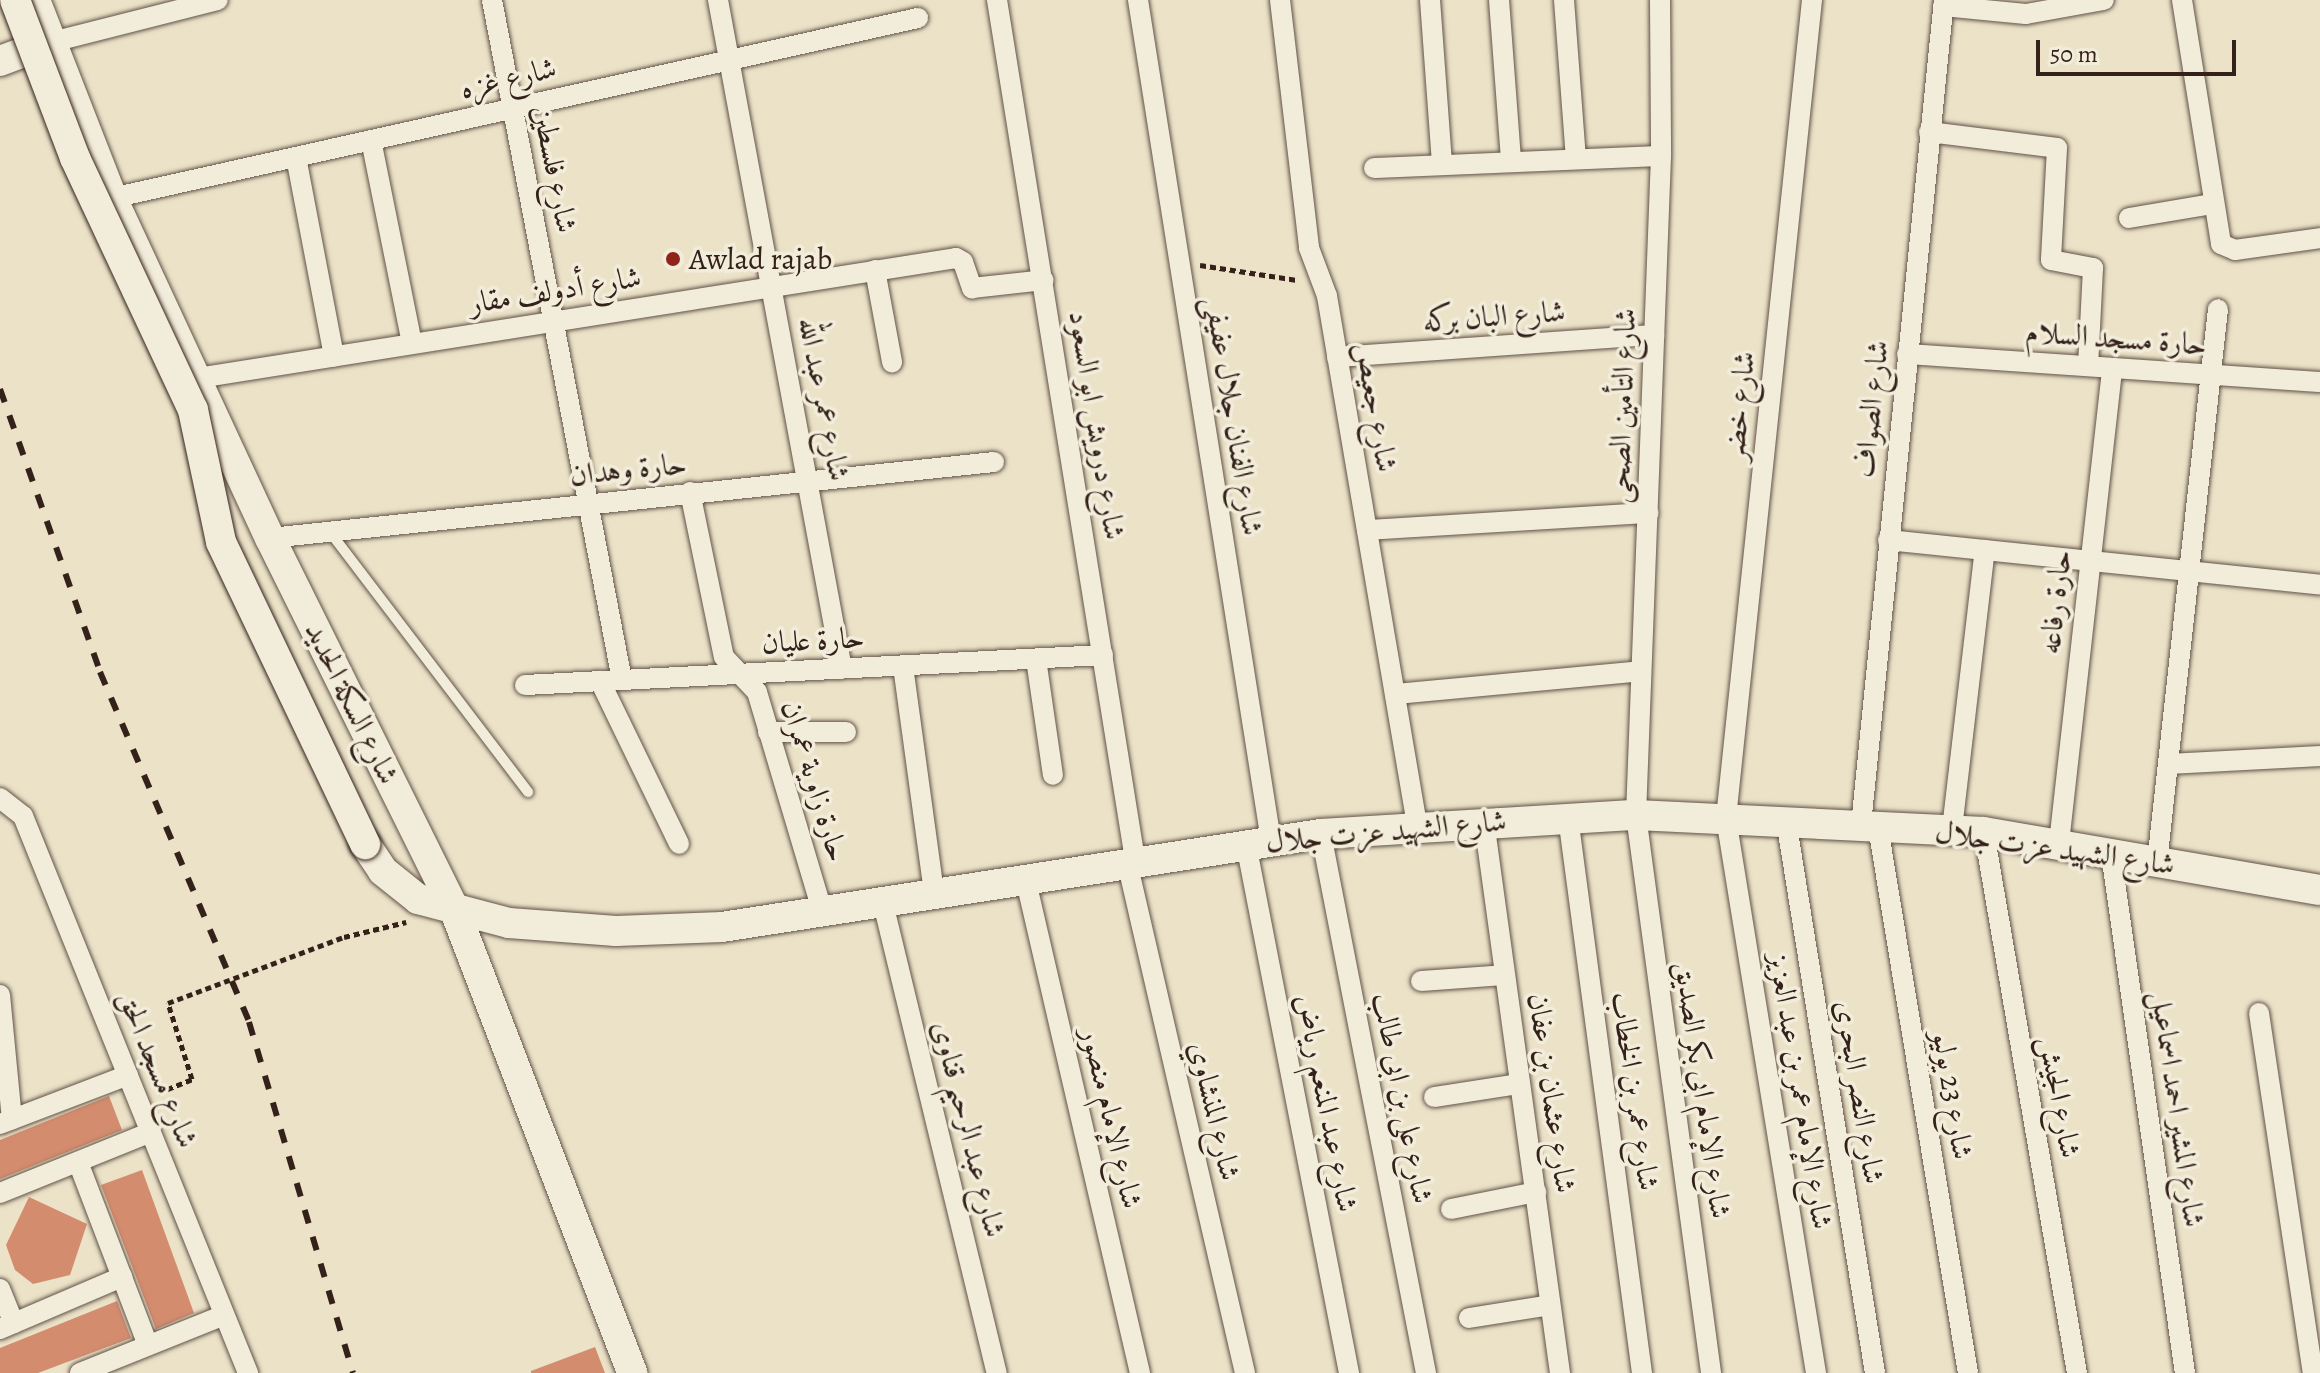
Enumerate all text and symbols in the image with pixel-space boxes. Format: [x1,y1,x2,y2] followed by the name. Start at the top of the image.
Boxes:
[2040,24,2240,74] scale bar
[2050,38,2098,70] text: 50 m
[456,49,560,107] street label: شارع غزه
[525,102,585,236] street label: شارع فلسطين
[689,241,832,277] place label: Awlad rajab
[664,250,682,268] marker: Awlad rajab
[466,259,644,321] street label: شارع أدولف مقار
[1422,293,1566,339] street label: شارع البان بركه
[1197,294,1271,538] street label: شارع الفنان جلال عفيفى
[1061,308,1133,542] street label: شارع درويش ابو السعود
[1601,308,1643,504] street label: شارع التأمين الصحى
[791,314,857,484] street label: شارع عمر عبد الله
[2024,314,2208,362] street label: حارة مسجد السلام
[1347,339,1405,475] street label: شارع جعيص
[1846,339,1896,479] street label: شارع الصواف
[1715,350,1763,462] street label: شارع خضر
[568,445,688,493] street label: حارة وهدان
[2032,548,2078,656] street label: حارة رفاعه
[297,616,407,790] street label: شارع السكة الحديد
[761,619,865,661] street label: حارة عليان
[773,696,857,866] street label: حارة زاوية عمران
[1264,803,1508,859] street label: شارع الشهيد عزت جلال
[1933,813,2177,883] street label: شارع الشهيد عزت جلال
[1761,950,1841,1232] street label: شارع الإمام عمر بن عبد العزيز
[1667,959,1739,1221] street label: شارع الإمام ابى بكر الصديق
[110,985,206,1153] street label: شارع مسجد الحق
[2144,988,2212,1230] street label: شارع المشير احمد اسماعيل
[1603,989,1667,1193] street label: شارع عمر بن الخطاب
[1365,990,1441,1206] street label: شارع على بن ابى طالب
[1288,991,1366,1215] street label: شارع عبد المنعم رياض
[1520,991,1584,1195] street label: شارع عثمان بن عفان
[1828,998,1892,1186] street label: شارع النصر البحرى
[925,1017,1013,1241] street label: شارع عبد الرحيم قناوى
[1074,1024,1150,1212] street label: شارع الإمام منصور
[1925,1028,1981,1162] street label: شارع 23 يوليو
[2032,1033,2088,1161] street label: شارع الجيش
[1182,1038,1248,1184] street label: شارع المنشاوي

